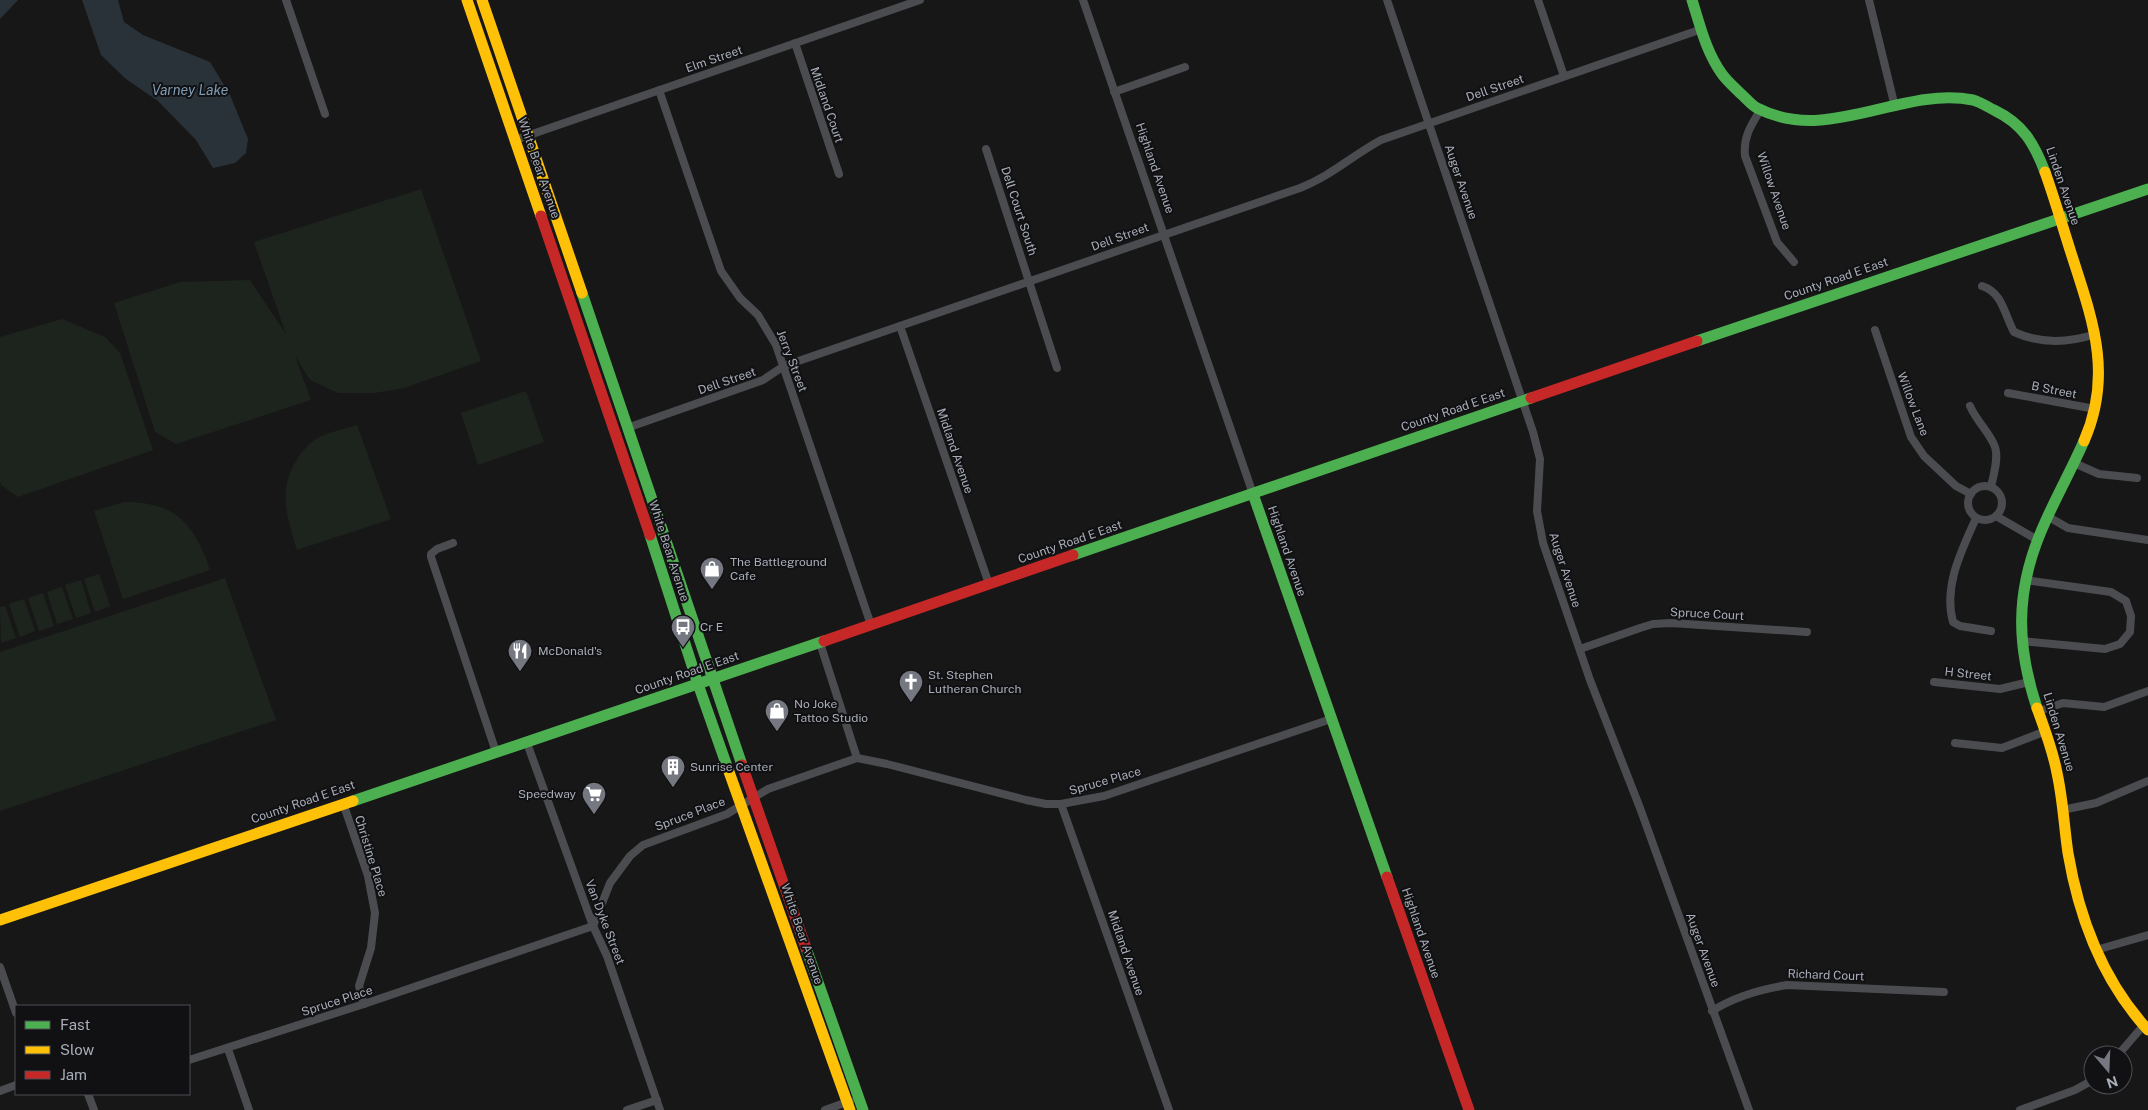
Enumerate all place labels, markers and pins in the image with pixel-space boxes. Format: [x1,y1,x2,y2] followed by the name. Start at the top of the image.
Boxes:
[730,555,827,583] place label: The Battleground Cafe
[699,556,725,590] shop icon: The Battleground Cafe
[670,614,696,648] bus stop icon: Cr E
[700,620,723,634] place label: Cr E
[507,638,533,672] restaurant icon: McDonald's
[538,644,602,658] place label: McDonald's
[928,668,1022,696] place label: St. Stephen Lutheran Church
[898,669,924,703] church icon: St. Stephen Lutheran Church
[794,697,868,725] place label: No Joke Tattoo Studio
[764,698,790,732] shop icon: No Joke Tattoo Studio
[660,754,686,788] building icon: Sunrise Center
[690,760,773,774] place label: Sunrise Center
[581,781,607,815] supermarket icon: Speedway
[518,787,577,801] place label: Speedway

